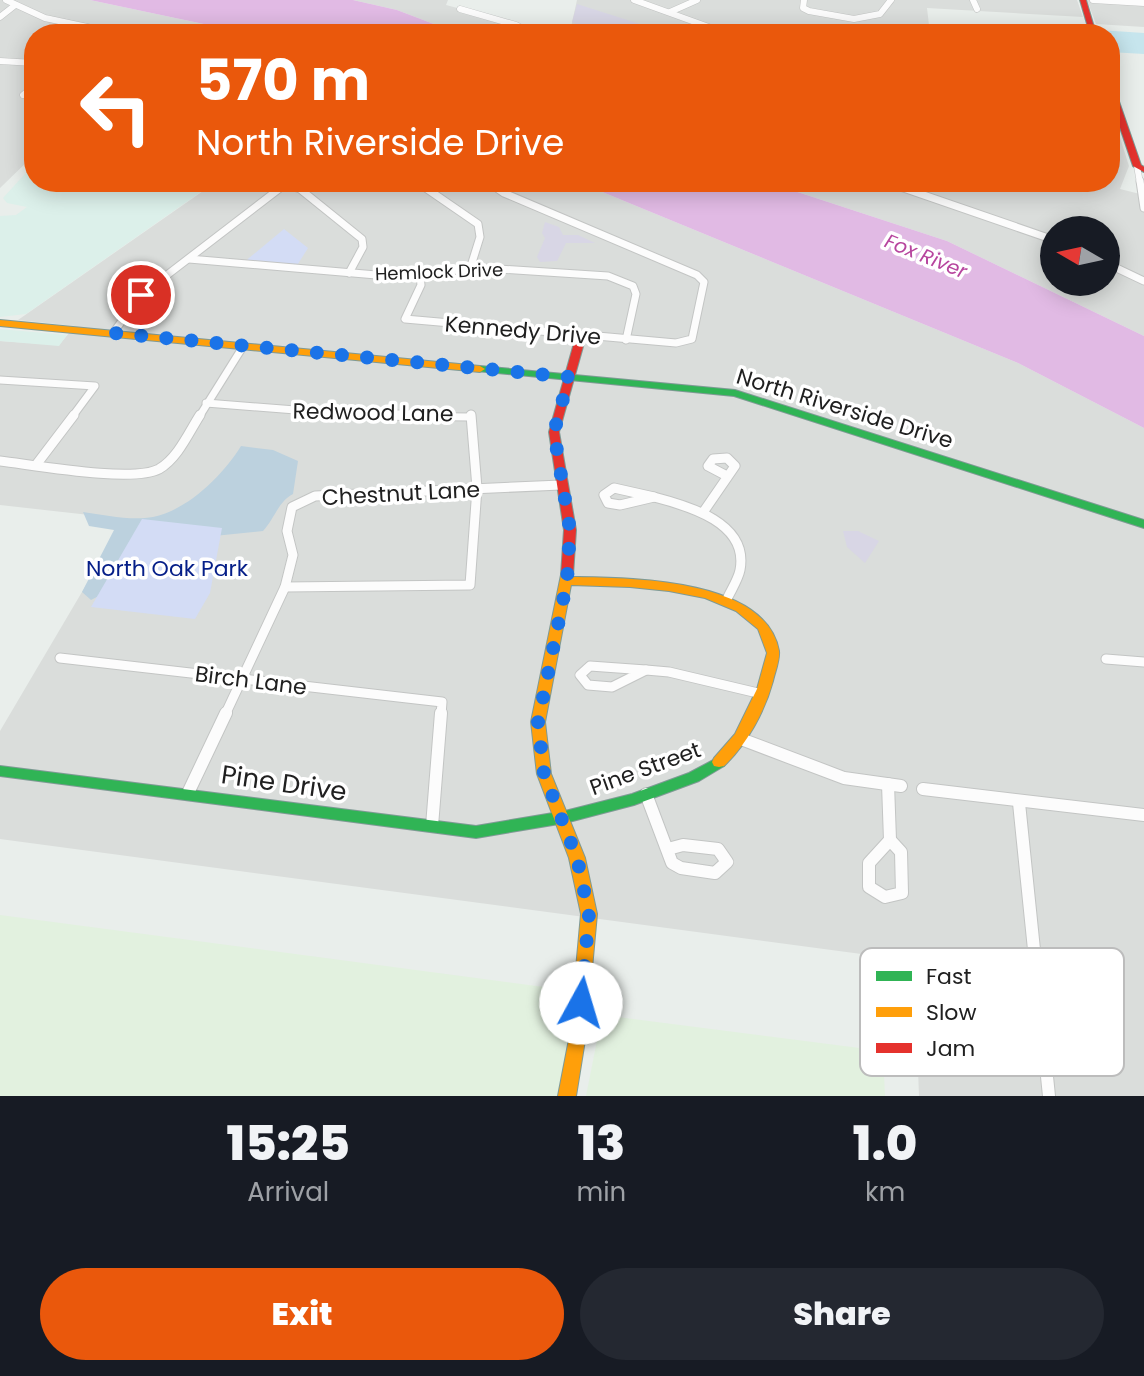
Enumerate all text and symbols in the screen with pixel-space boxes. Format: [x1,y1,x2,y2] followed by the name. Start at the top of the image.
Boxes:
[196,41,370,120] text: 570 m
[64,56,168,160] icon: left
[196,117,564,168] text: North Riverside Drive
[1040,216,1120,296] north arrow
[1040,216,1120,296] map controls
[881,227,972,285] water label: Fox River
[374,257,503,286] street label: Hemlock Drive
[107,261,175,329] pin
[119,273,163,317] icon: arrive
[443,308,602,353] street label: Kennedy Drive
[733,361,957,456] street label: North Riverside Drive
[292,396,454,429] street label: Redwood Lane
[321,474,481,513] street label: Chestnut Lane
[86,553,249,584] park label: North Oak Park
[193,658,309,703] street label: Birch Lane
[585,734,705,803] street label: Pine Street
[219,756,349,810] street label: Pine Drive
[860,948,1124,1076] legend
[539,961,623,1045] position arrow
[926,961,971,992] text: Fast
[926,997,976,1028] text: Slow
[926,1033,975,1064] text: Jam
[227,1110,350,1177] text: 15:25
[577,1110,625,1177] text: 13
[853,1110,917,1177] text: 1.0
[247,1174,329,1210] text: Arrival
[576,1174,626,1210] text: min
[865,1174,905,1210] text: km
[40,1268,564,1360] button: Exit
[580,1268,1104,1360] button: Share

